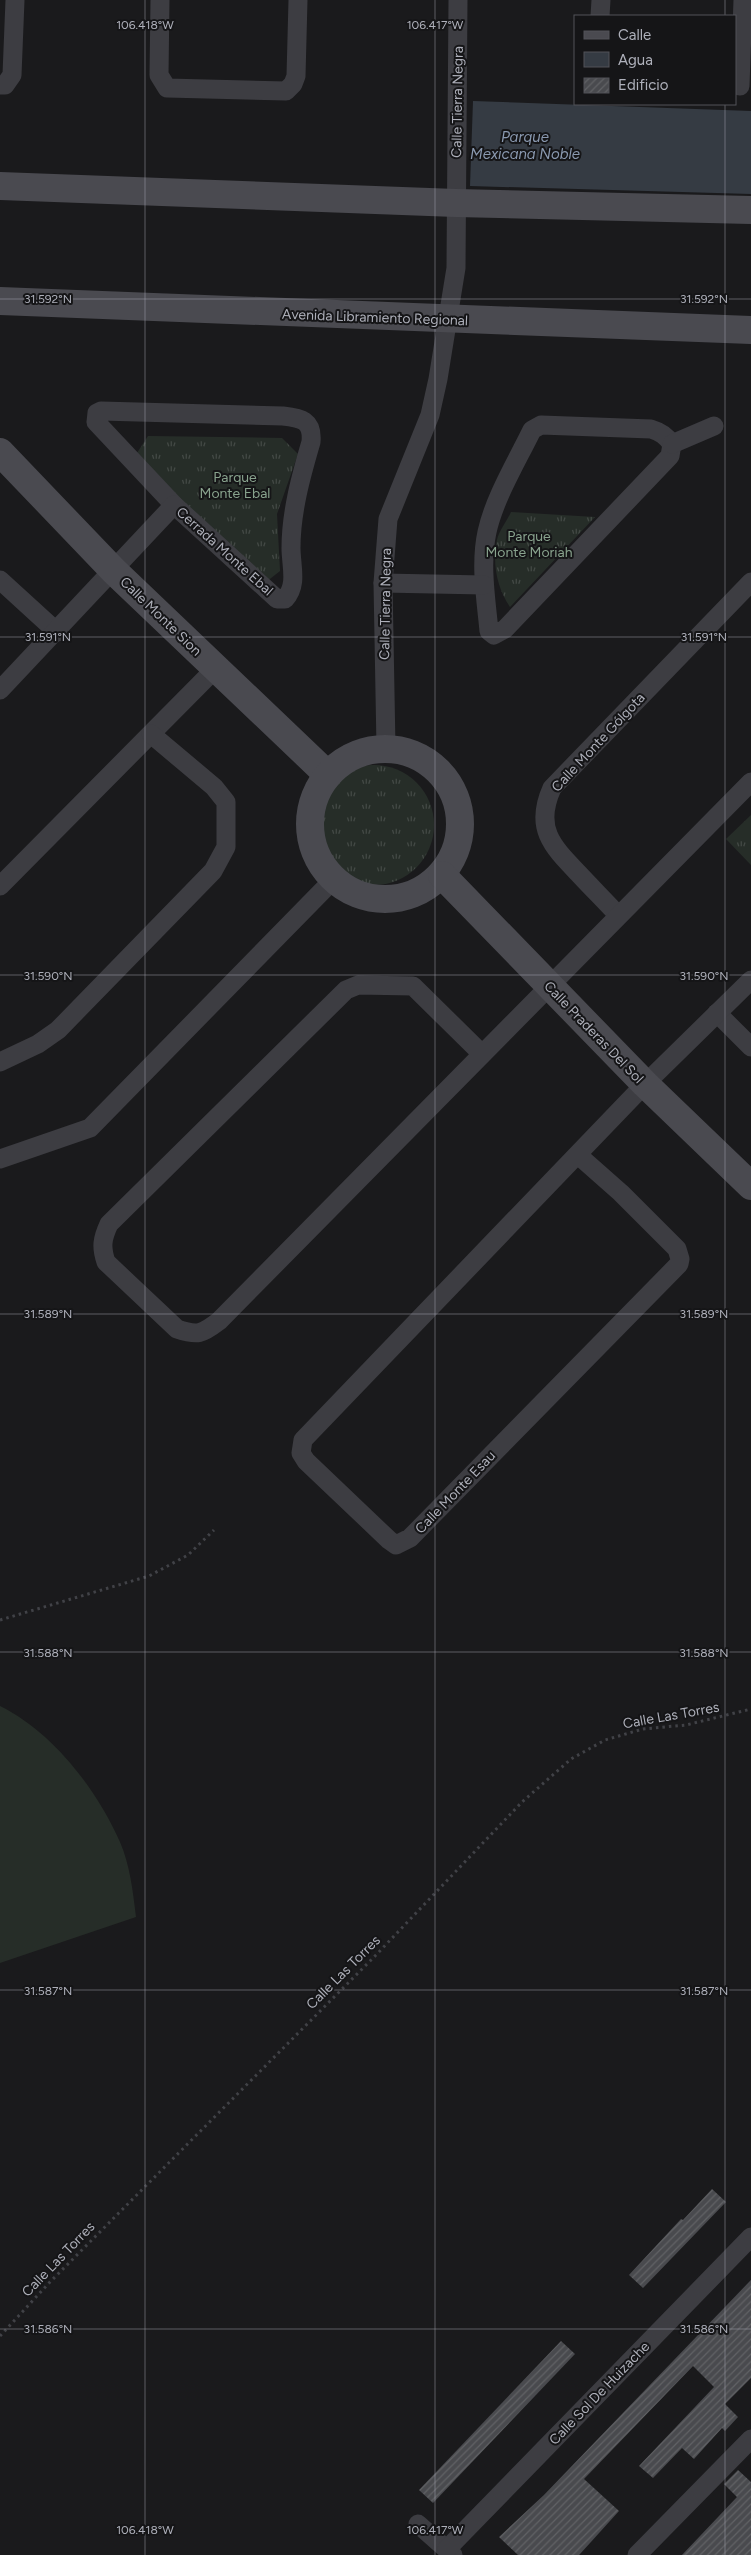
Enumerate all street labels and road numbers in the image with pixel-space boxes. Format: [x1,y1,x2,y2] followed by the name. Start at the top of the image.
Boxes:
[448,46,467,158] street label: Calle Tierra Negra
[282,306,468,329] street label: Avenida Libramiento Regional
[173,504,276,599] street label: Cerrada Monte Ebal
[376,548,395,660] street label: Calle Tierra Negra
[116,573,205,660] street label: Calle Monte Sion
[548,689,649,795] street label: Calle Monte Gólgota
[540,978,647,1087] street label: Calle Praderas Del Sol
[412,1447,499,1537] street label: Calle Monte Esau
[622,1699,721,1732] street label: Calle Las Torres
[303,1932,384,2013] street label: Calle Las Torres
[18,2218,98,2300] street label: Calle Las Torres
[546,2338,653,2449] street label: Calle Sol De Huizache

